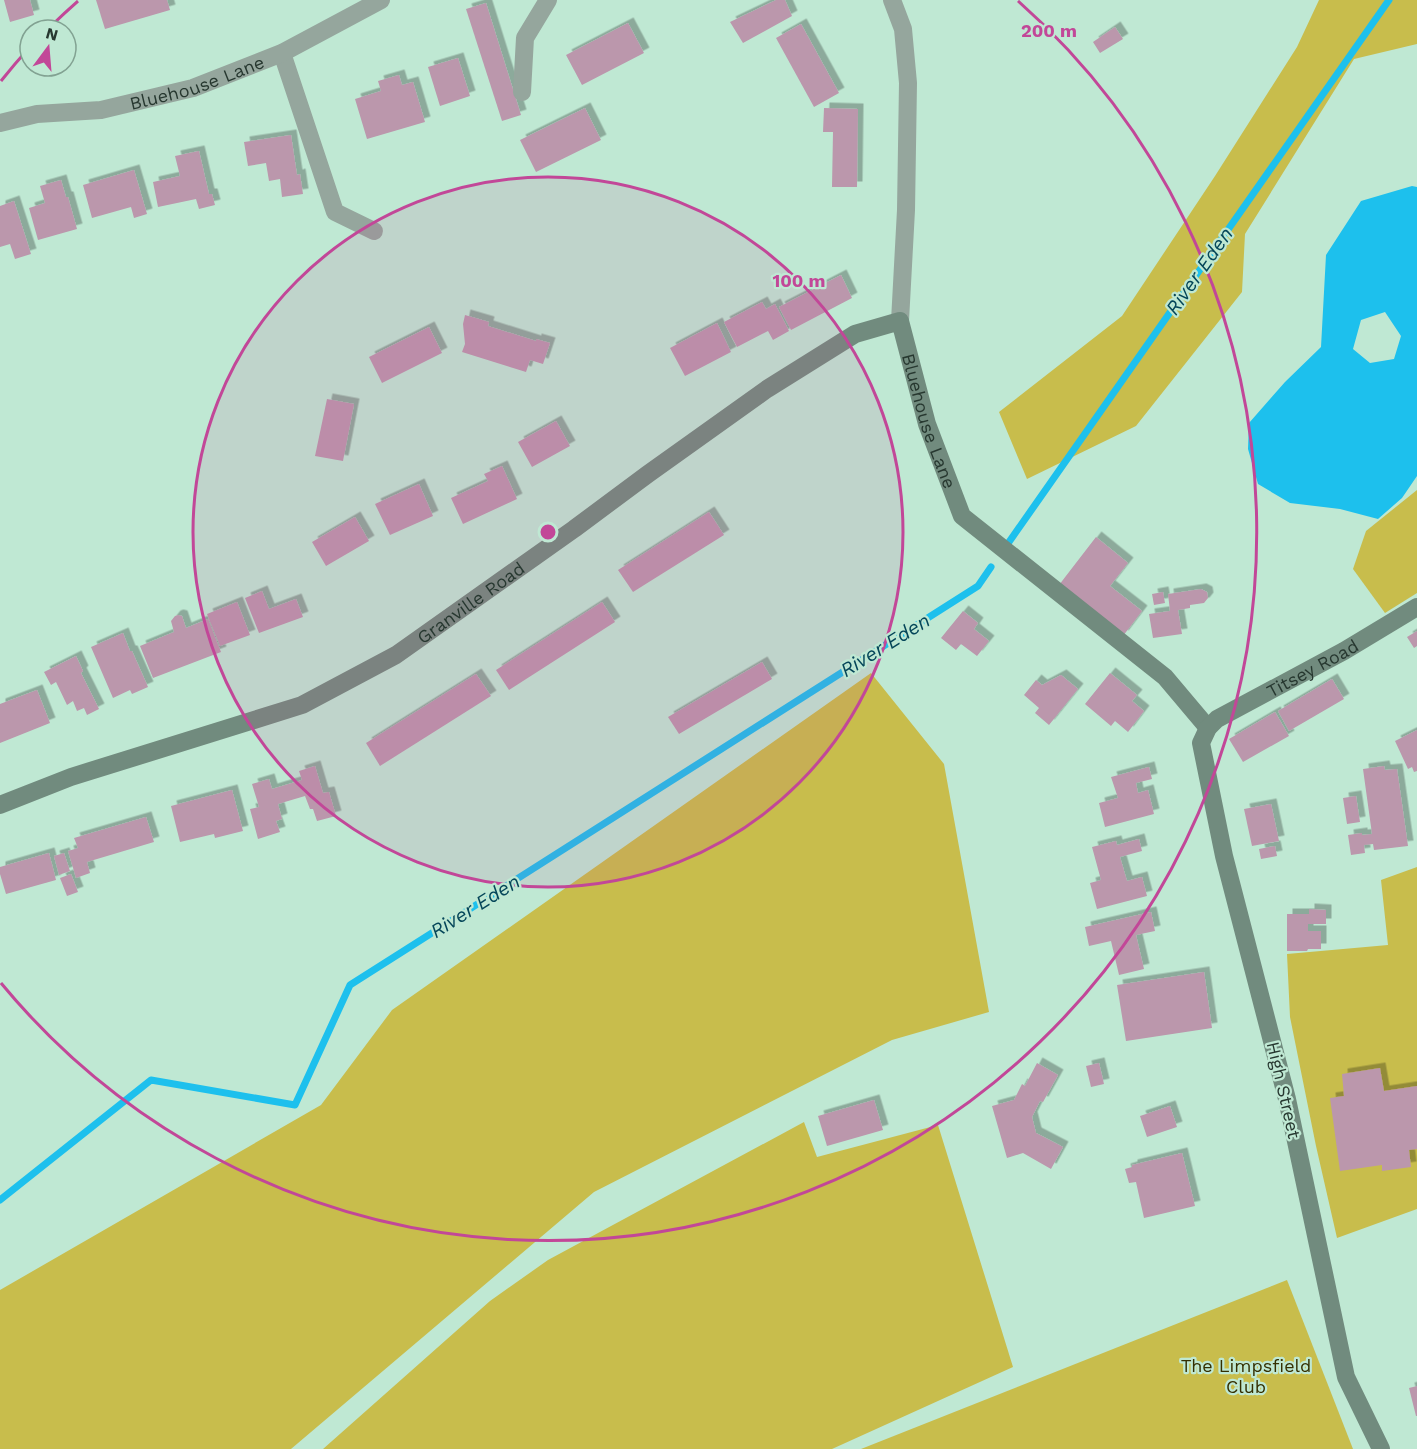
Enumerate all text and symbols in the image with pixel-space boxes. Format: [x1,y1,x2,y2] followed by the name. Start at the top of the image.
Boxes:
[18,18,78,78] north arrow
[1021,20,1077,41] text: 200 m
[44,23,60,45] text: N
[127,51,267,113] street label: Bluehouse Lane
[1160,223,1238,319] water label: River Eden
[772,270,826,291] text: 100 m
[898,351,961,491] street label: Bluehouse Lane
[538,522,558,542] centre of rings
[413,557,528,648] street label: Granville Road
[836,608,934,682] water label: River Eden
[1263,634,1362,701] street label: Titsey Road
[426,869,524,943] water label: River Eden
[1263,1039,1305,1141] street label: High Street
[1181,1355,1311,1397] park label: The Limpsfield Club

